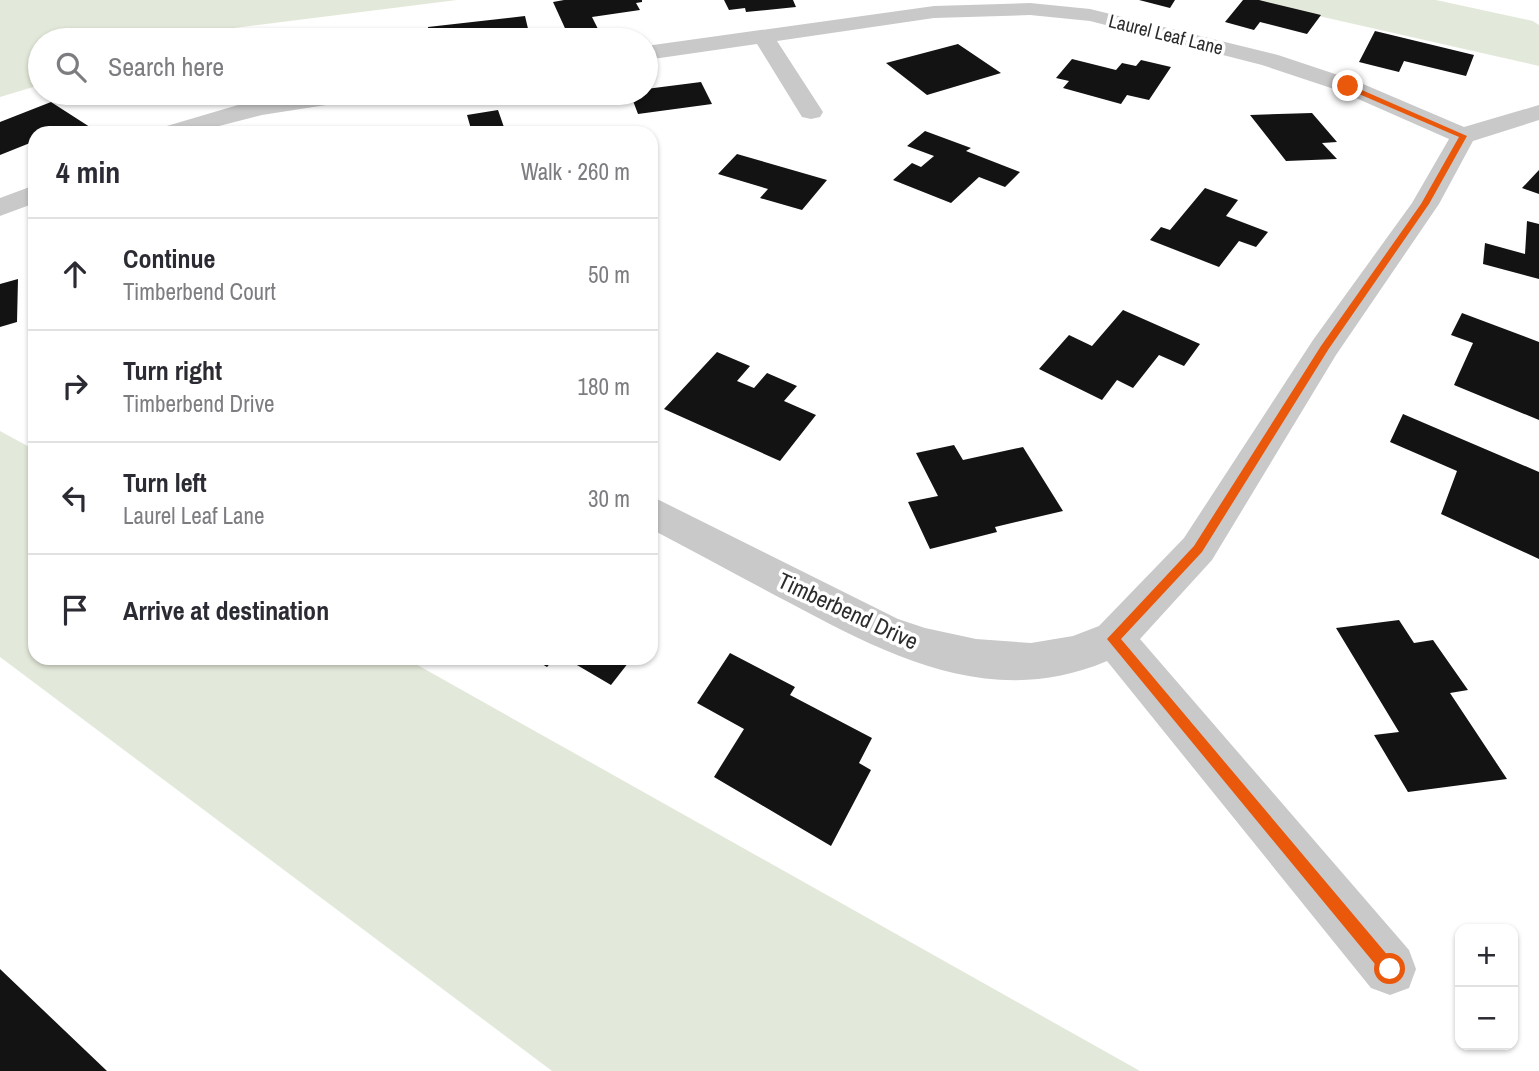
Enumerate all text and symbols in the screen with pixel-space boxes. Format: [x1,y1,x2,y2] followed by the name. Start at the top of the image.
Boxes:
[1106,7,1226,61] street label: Laurel Leaf Lane
[28,28,658,105] search box
[52,48,90,86] icon: search
[108,49,224,84] text: Search here
[1332,70,1363,101] route end
[56,152,120,192] text: 4 min
[521,156,630,187] text: Walk · 260 m
[123,241,215,276] text: Continue
[56,255,94,293] icon: ahead
[588,259,630,290] text: 50 m
[123,276,276,307] text: Timberbend Court
[123,353,222,388] text: Turn right
[56,367,94,405] icon: right
[578,371,630,402] text: 180 m
[123,388,275,419] text: Timberbend Drive
[123,465,207,500] text: Turn left
[56,479,94,517] icon: left
[588,483,630,514] text: 30 m
[123,500,265,531] text: Laurel Leaf Lane
[773,564,923,657] street label: Timberbend Drive
[56,591,94,629] icon: arrive
[123,593,329,628] text: Arrive at destination
[1455,924,1518,1050] map controls
[1455,924,1518,987] button: +
[1374,953,1405,984] route start
[1455,987,1518,1050] button: −

